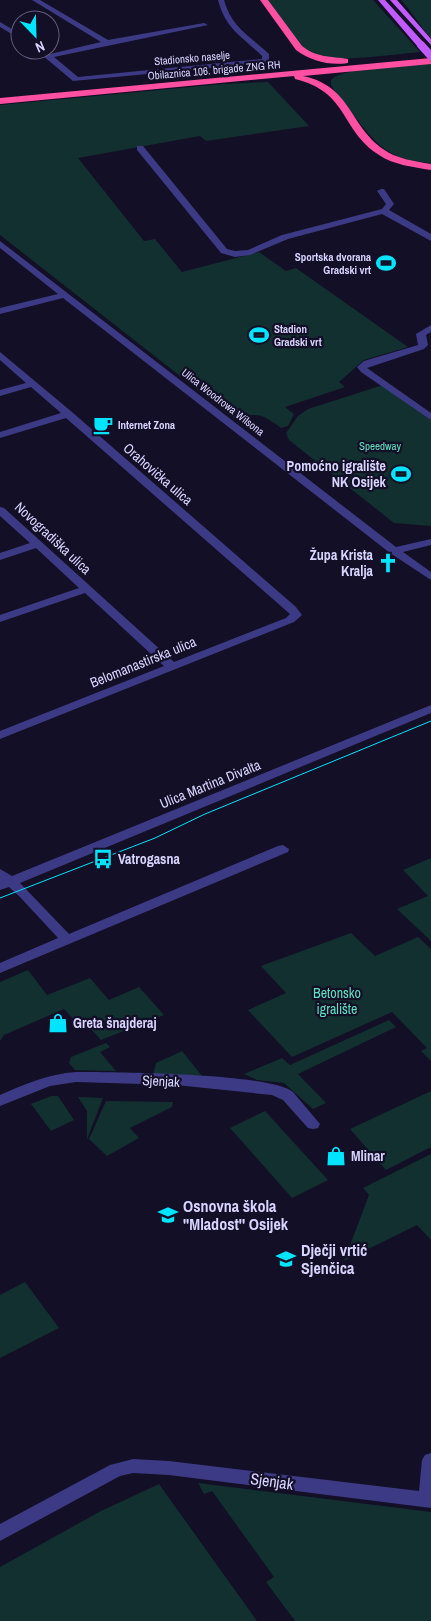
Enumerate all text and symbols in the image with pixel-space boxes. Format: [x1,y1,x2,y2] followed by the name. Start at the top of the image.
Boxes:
[10,10,60,60] north arrow
[33,37,47,57] text: N
[153,48,231,68] street label: Stadionsko naselje
[147,57,281,83] street label: Obilaznica 106. brigade ZNG RH
[295,250,371,277] place label: Sportska dvorana Gradski vrt
[375,252,397,274] sports icon: Sportska dvorana Gradski vrt
[274,322,322,349] place label: Stadion Gradski vrt
[248,324,270,346] sports icon: Stadion Gradski vrt
[179,365,267,439] street label: Ulica Woodrowa Wilsona
[92,414,114,436] cafe icon: Internet Zona
[118,418,175,432] place label: Internet Zona
[120,439,197,509] street label: Orahovička ulica
[359,439,402,453] park label: Speedway
[286,457,387,491] place label: Pomoćno igralište NK Osijek
[390,463,412,485] sports icon: Pomoćno igralište NK Osijek
[11,498,96,579] street label: Novogradiška ulica
[310,546,374,580] place label: Župa Krista Kralja
[377,552,399,574] church icon: Župa Krista Kralja
[87,632,199,692] street label: Belomanastirska ulica
[157,755,264,812] street label: Ulica Martina Divalta
[92,848,114,870] bus stop icon: Vatrogasna
[118,850,181,868] place label: Vatrogasna
[313,984,361,1018] park label: Betonsko igralište
[47,1012,69,1034] shop icon: Greta šnajderaj
[73,1014,157,1032] place label: Greta šnajderaj
[142,1071,181,1091] street label: Sjenjak
[325,1145,347,1167] shop icon: Mlinar
[351,1147,385,1165] place label: Mlinar
[183,1195,289,1235] place label: Osnovna škola ''Mladost'' Osijek
[157,1204,179,1226] school or university icon: Osnovna škola ''Mladost'' Osijek
[301,1239,367,1279] place label: Dječji vrtić Sjenčica
[275,1248,297,1270] school or university icon: Dječji vrtić Sjenčica
[249,1467,295,1495] street label: Sjenjak

